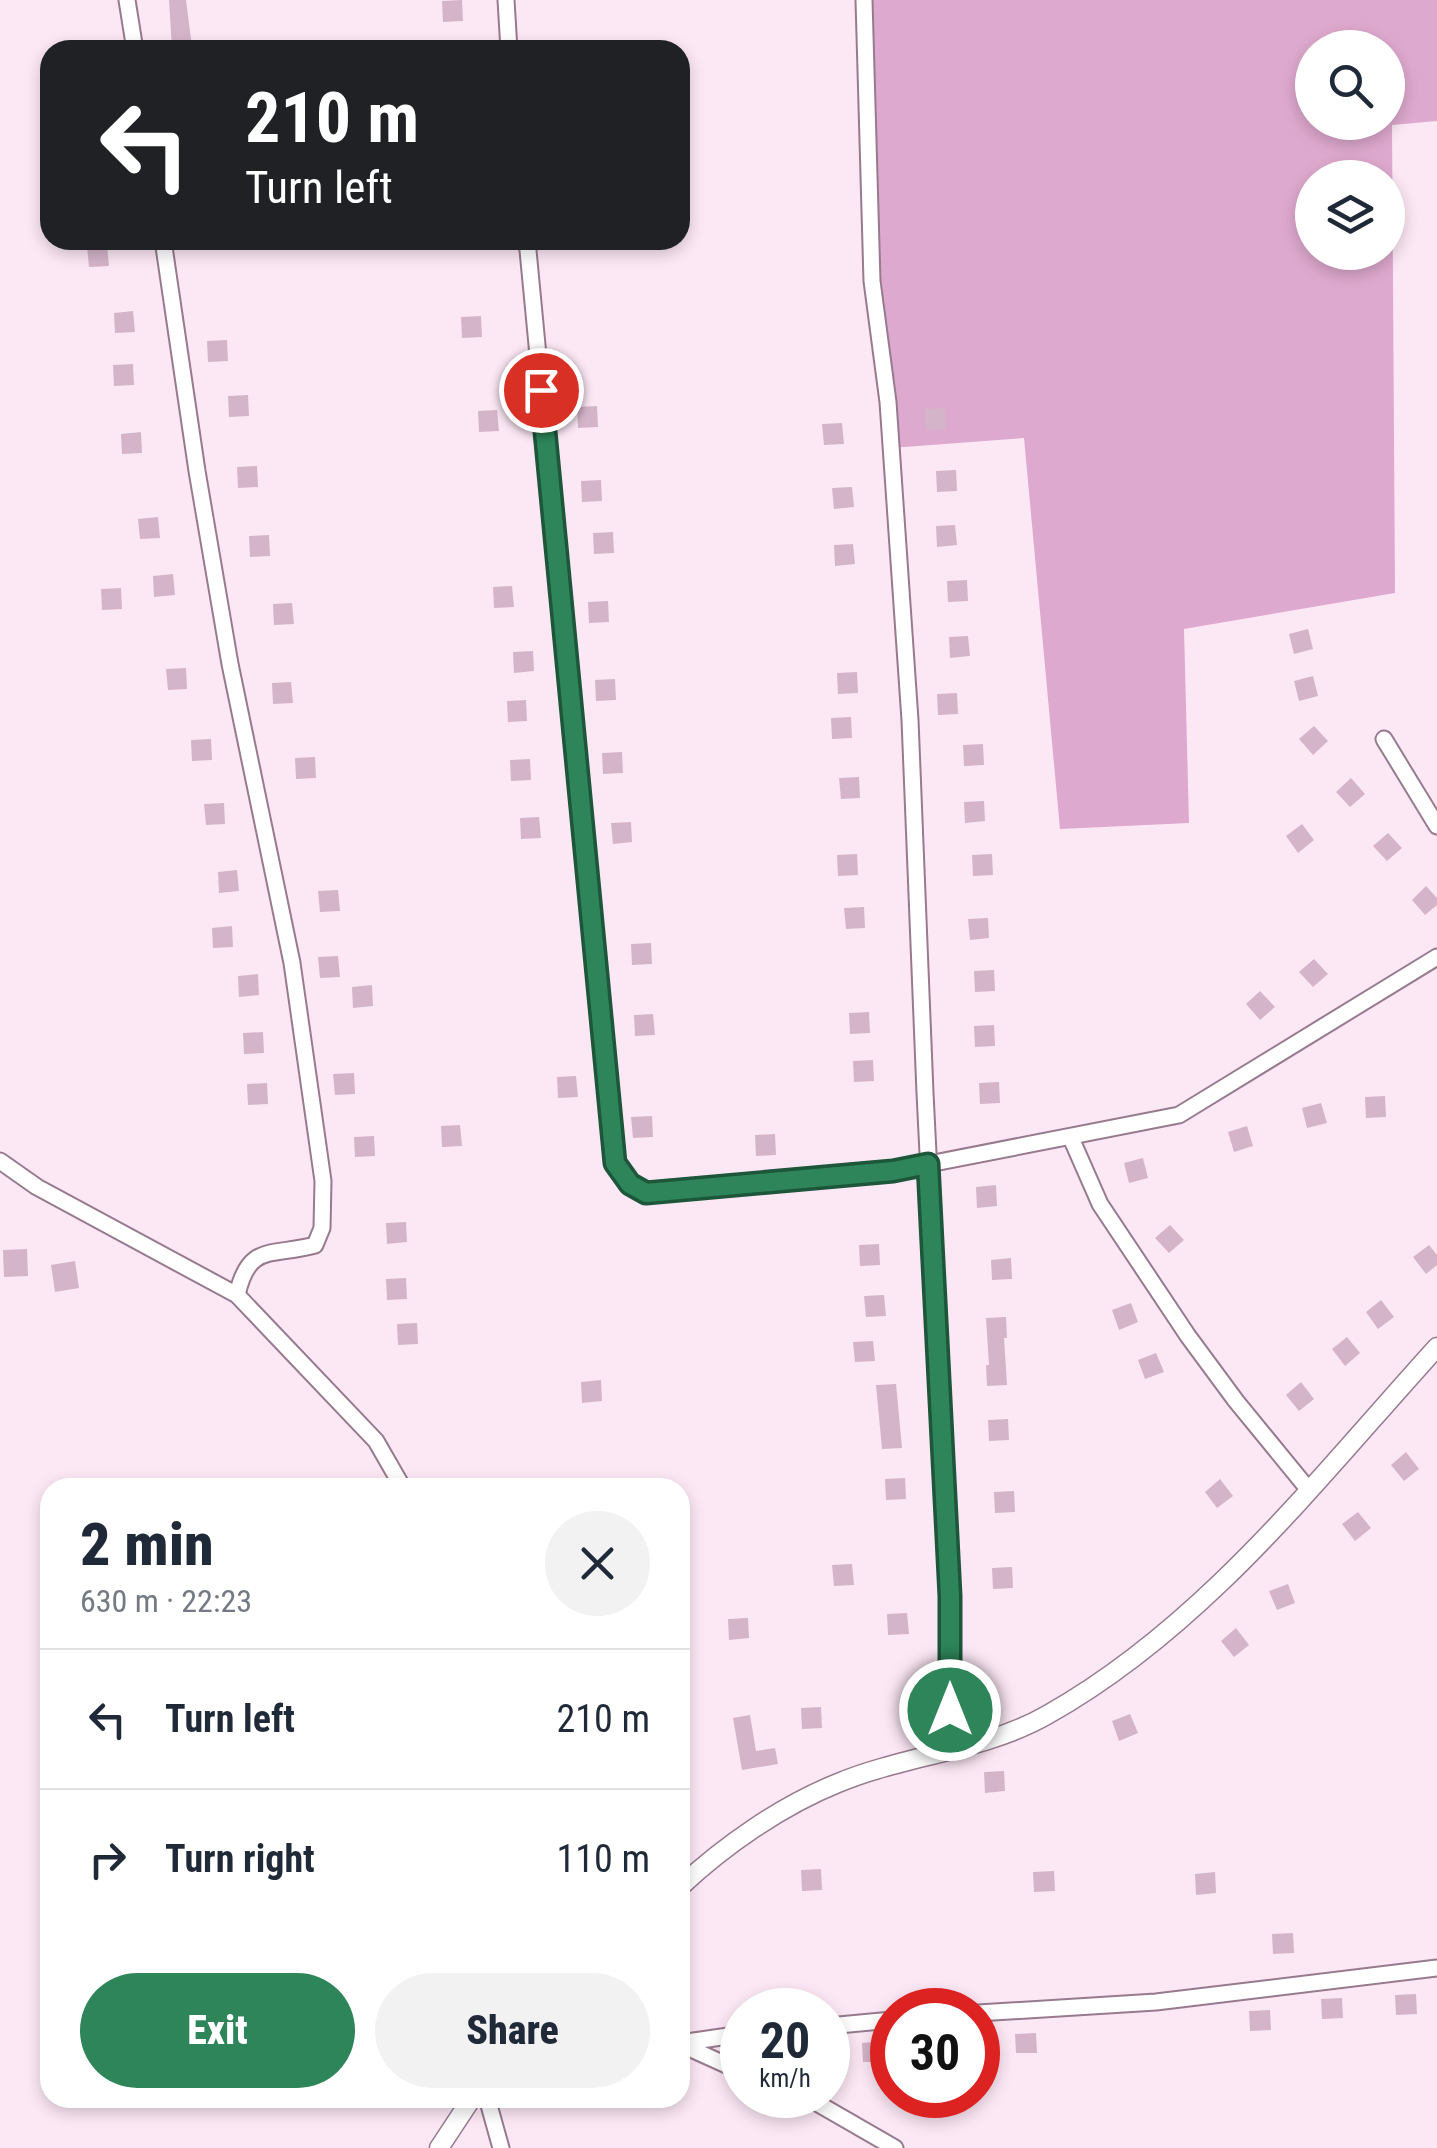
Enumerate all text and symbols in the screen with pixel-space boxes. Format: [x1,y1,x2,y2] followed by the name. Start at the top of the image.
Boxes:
[1295,30,1405,270] map controls
[1295,30,1405,140] button: search
[245,77,419,159] text: 210 m
[80,80,210,210] icon: left
[1295,160,1405,270] button: layers
[245,161,393,214] text: Turn left
[499,348,584,433] pin
[514,363,569,418] icon: arrive
[80,1509,214,1580] text: 2 min
[545,1511,650,1616] button: close
[80,1582,252,1620] text: 630 m · 22:23
[898,1658,1002,1762] position arrow
[80,1692,135,1747] icon: left
[165,1697,295,1741] text: Turn left
[556,1697,650,1741] text: 210 m
[80,1832,135,1887] icon: right
[165,1837,315,1881] text: Turn right
[556,1837,650,1881] text: 110 m
[80,1973,355,2088] button: Exit
[375,1973,650,2088] button: Share
[870,1988,1000,2118] speed limit sign: 30
[760,2012,810,2070] text: 20
[759,2064,811,2093] text: km/h

